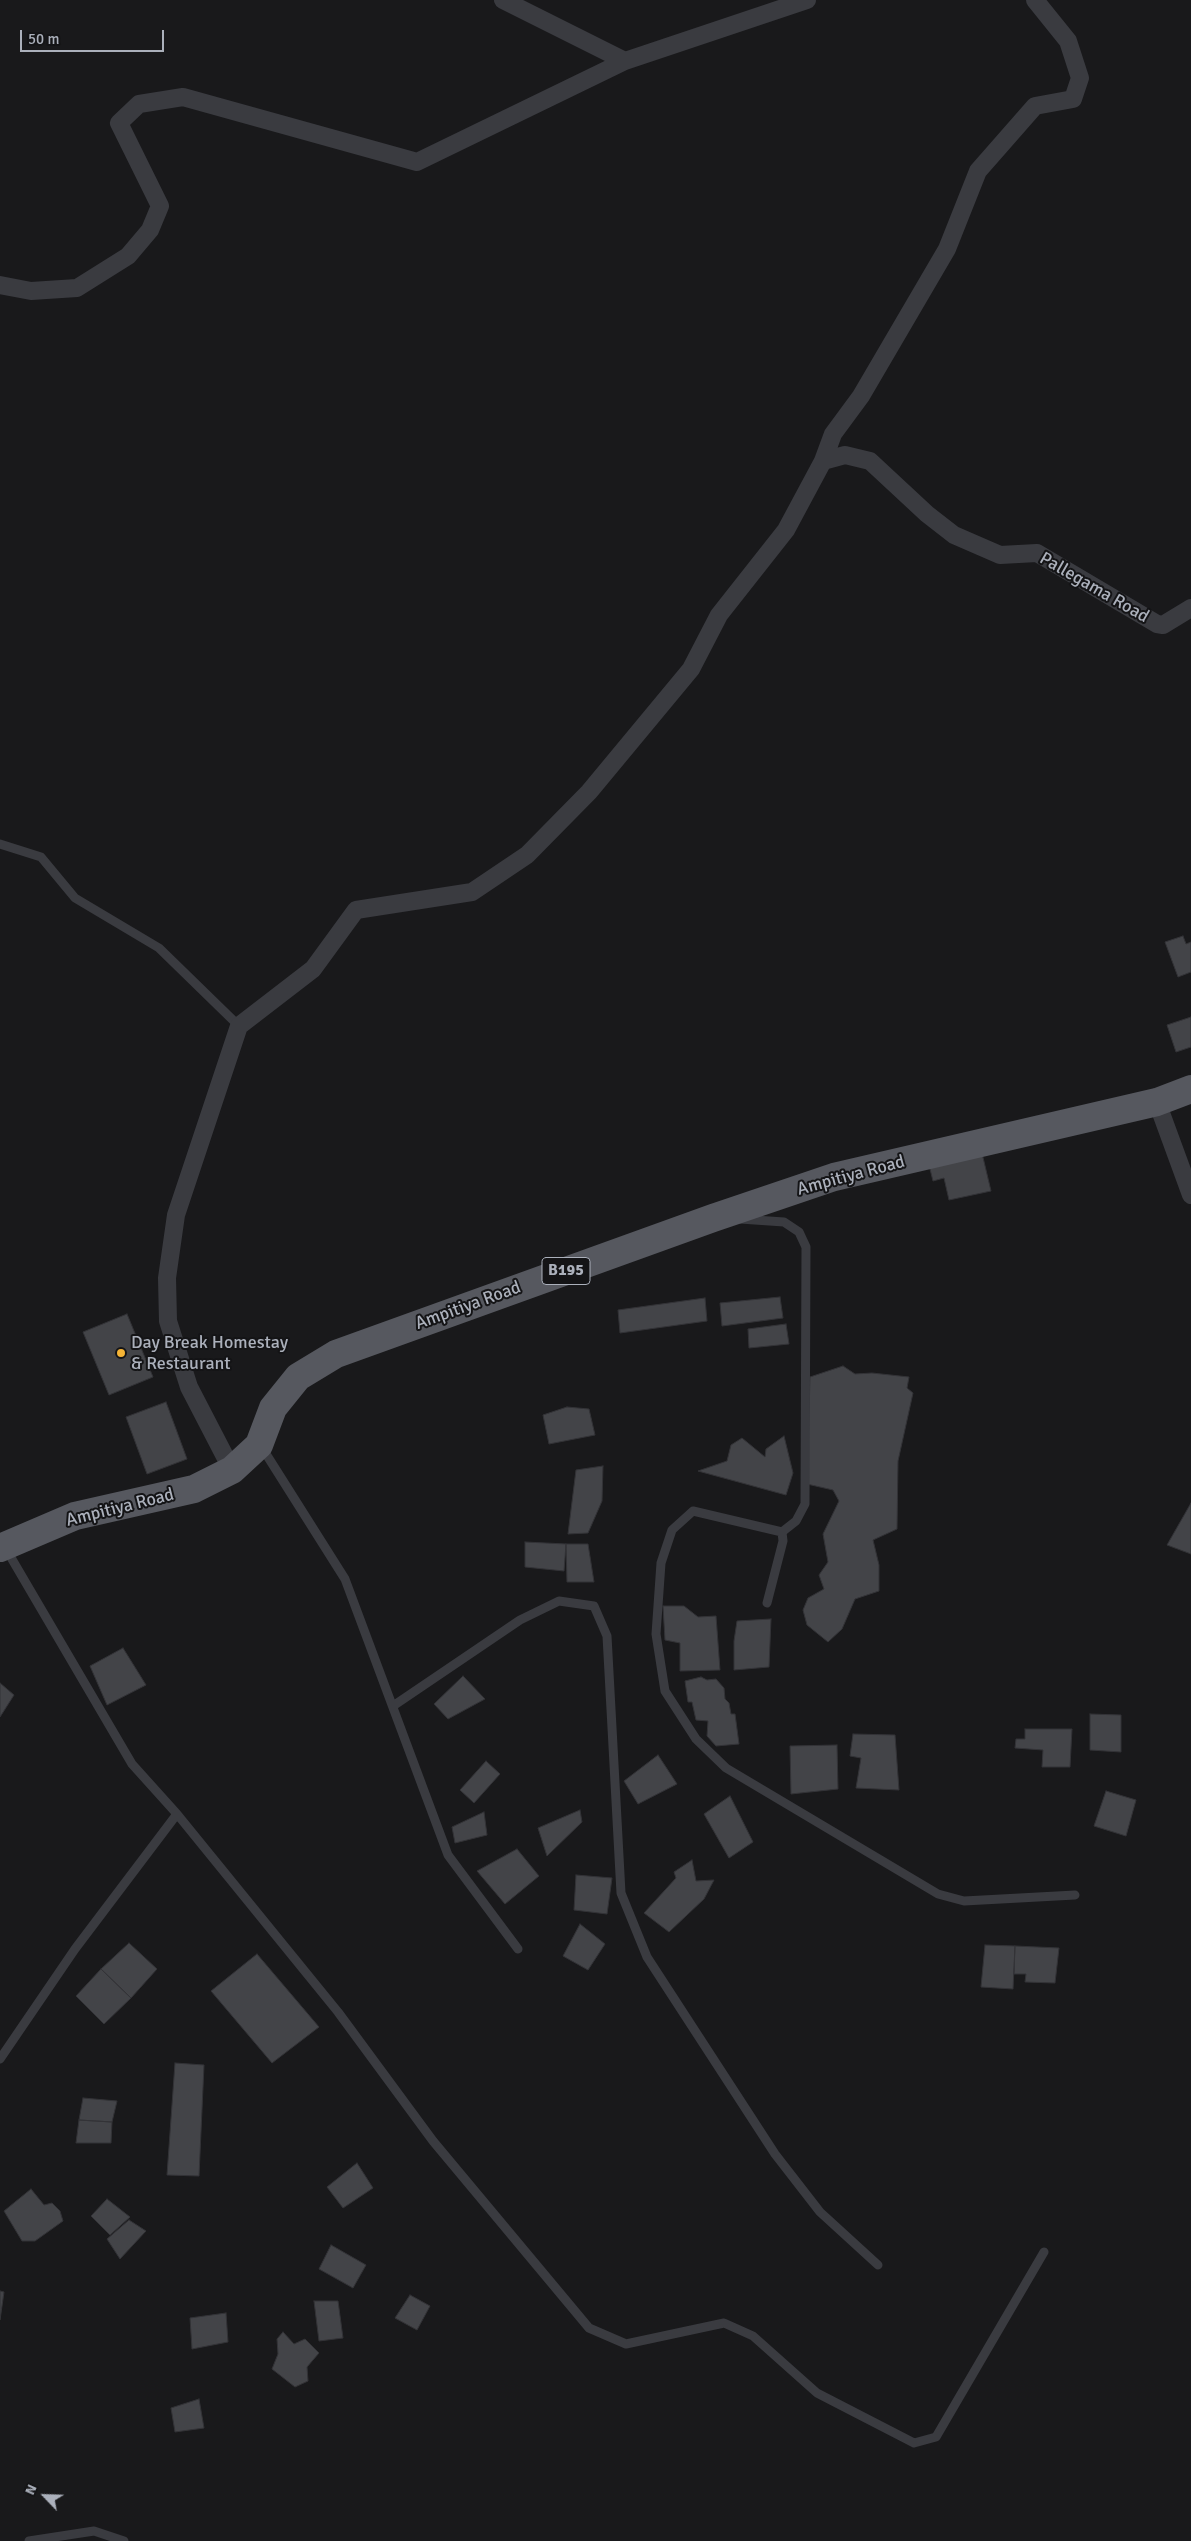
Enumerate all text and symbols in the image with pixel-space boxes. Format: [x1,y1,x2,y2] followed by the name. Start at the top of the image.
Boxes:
[22,20,166,52] scale bar
[28,30,59,48] text: 50 m
[1035,548,1153,628] street label: Pallegama Road
[795,1151,907,1201] street label: Ampitiya Road
[542,1258,590,1284] road number: B195
[412,1277,524,1335] street label: Ampitiya Road
[131,1332,288,1375] place label: Day Break Homestay & Restaurant
[115,1347,127,1359] marker: Day Break Homestay & Restaurant
[64,1484,176,1532] street label: Ampitiya Road
[20,2471,70,2521] north arrow
[21,2482,41,2498] text: N

